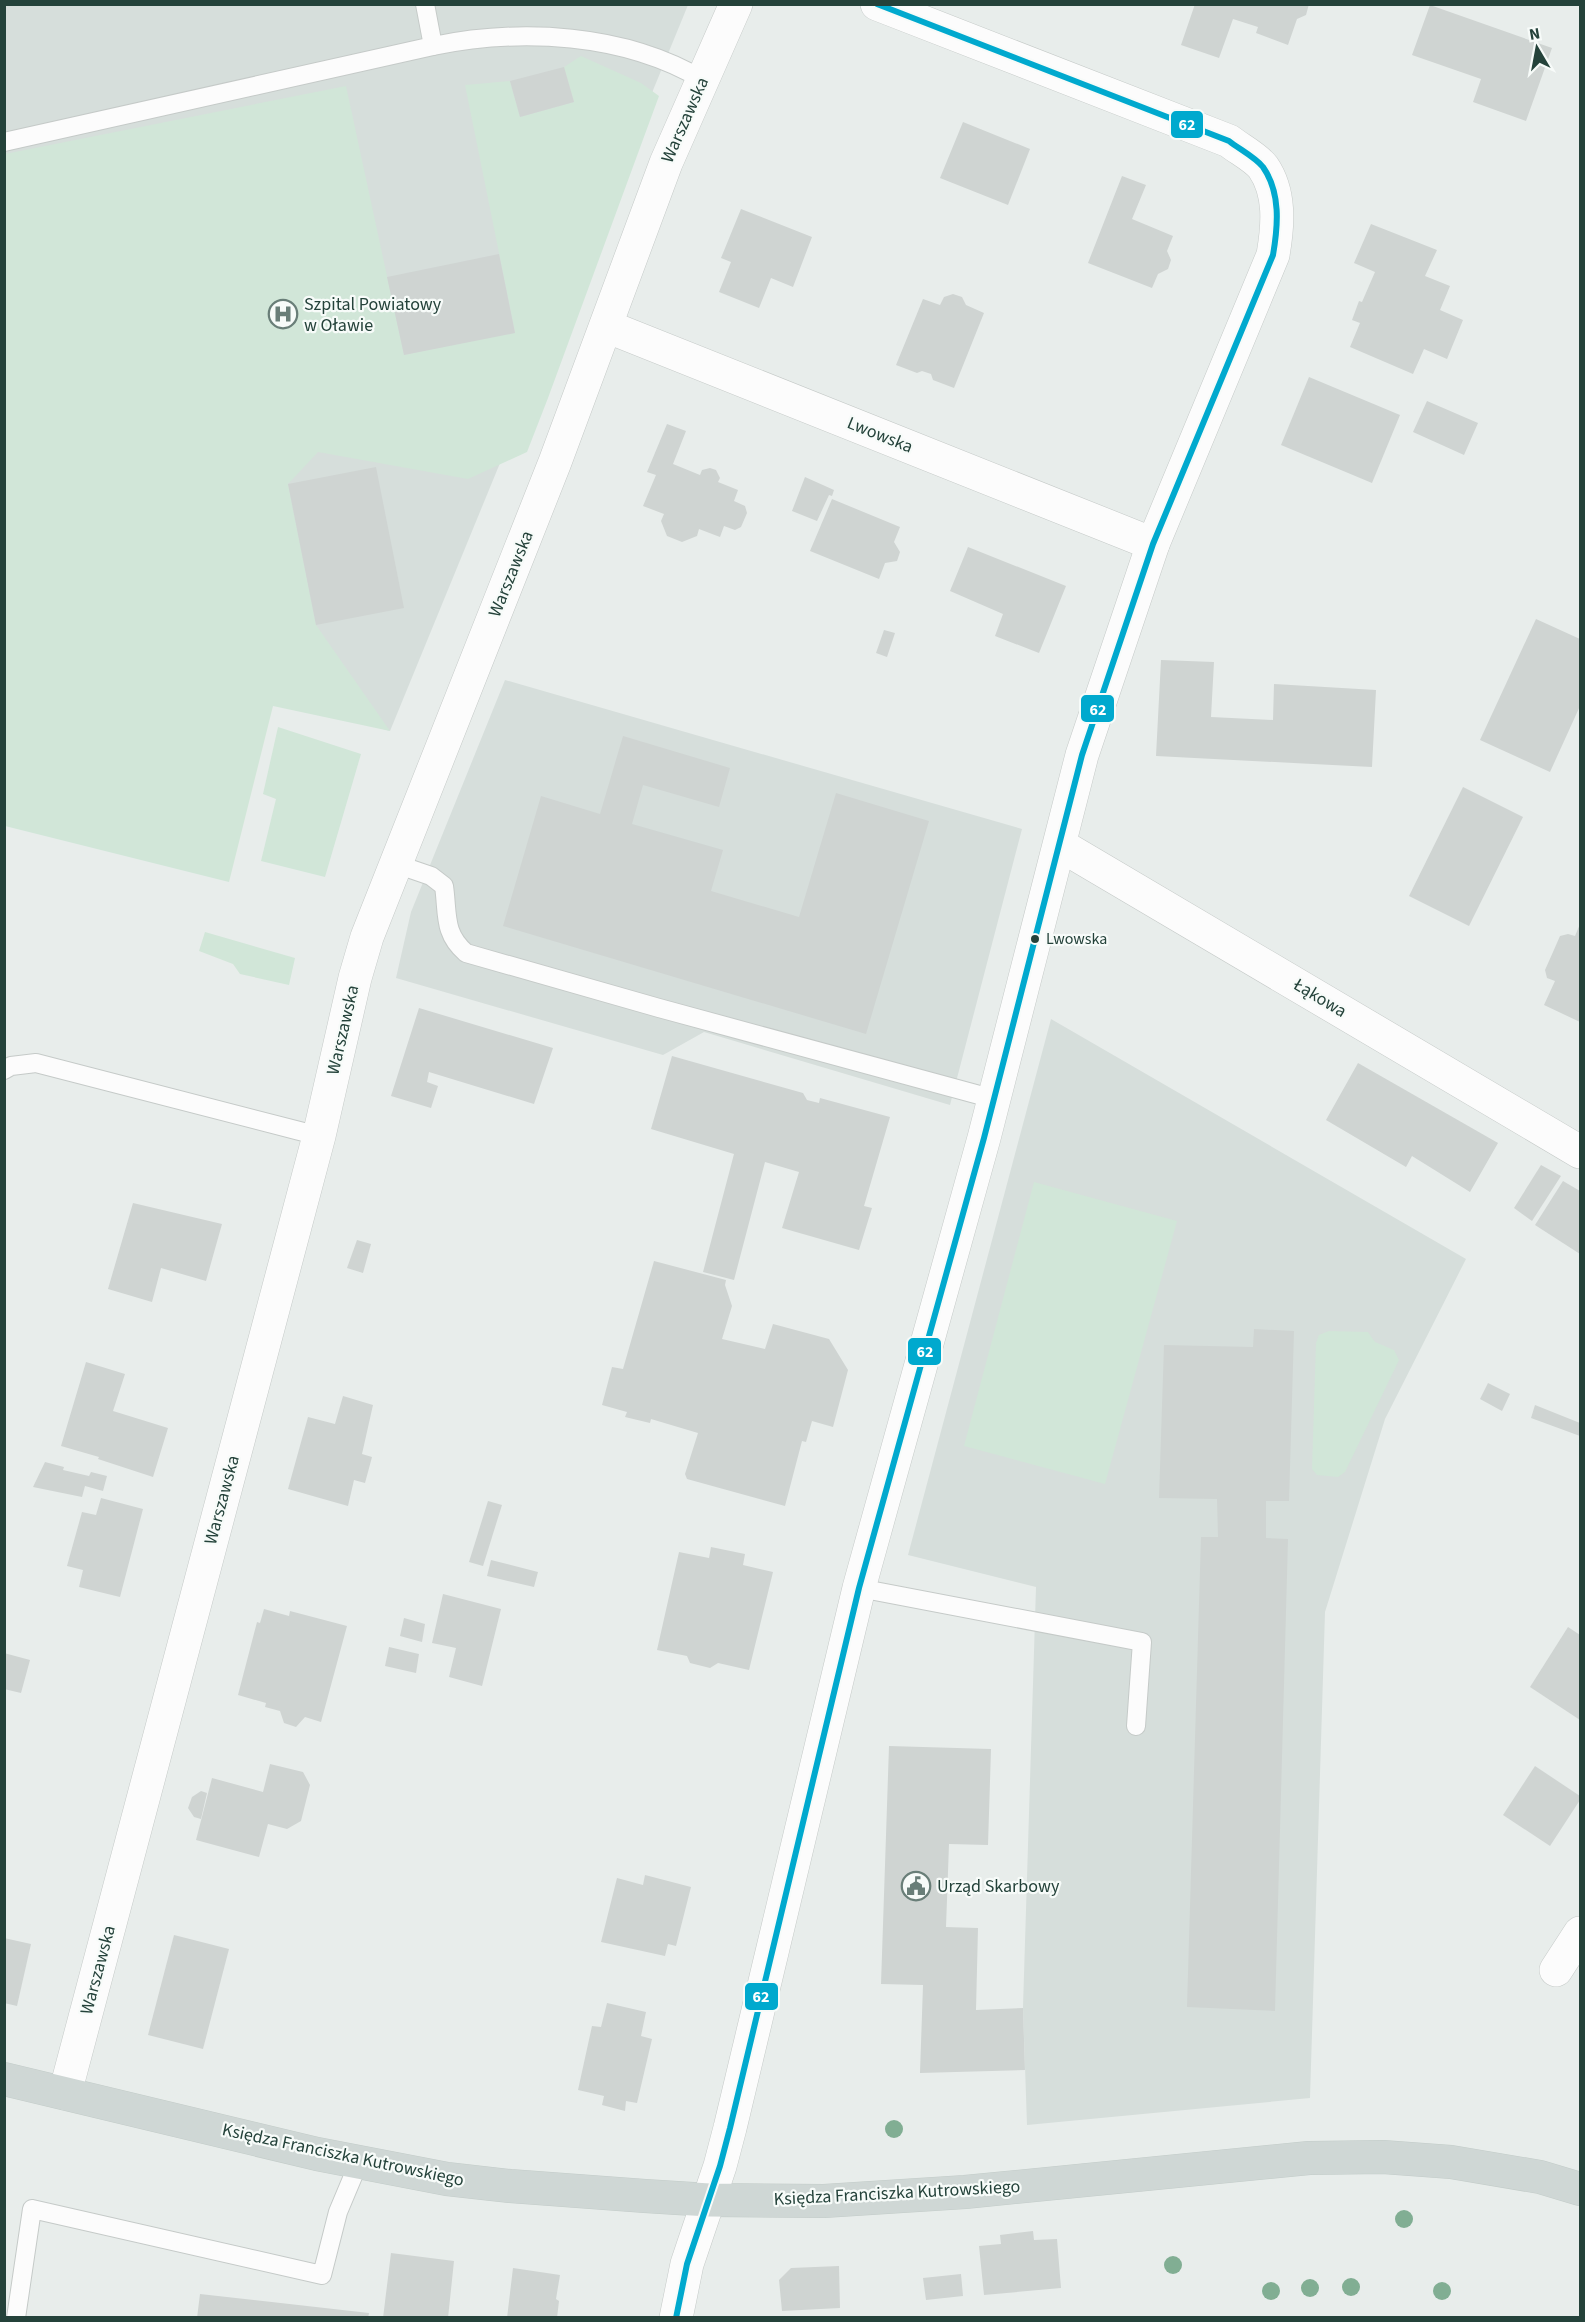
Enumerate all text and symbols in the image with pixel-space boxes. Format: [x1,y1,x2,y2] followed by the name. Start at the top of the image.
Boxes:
[1507,18,1567,78] north arrow
[1527,22,1542,46] text: N
[655,73,715,167] street label: Warszawska
[1170,110,1204,139] line badge: 62
[1179,114,1195,136] text: 62
[304,292,442,338] place label: Szpital Powiatowy w Oławie
[267,298,299,330] hospital icon: Szpital Powiatowy w Oławie
[843,410,917,460] street label: Lwowska
[482,527,540,621] street label: Warszawska
[1080,694,1115,723] line badge: 62
[1090,699,1106,721] text: 62
[1046,928,1107,950] place label: Lwowska
[1029,933,1041,945] marker: Lwowska
[1288,972,1351,1024] street label: Łąkowa
[321,983,365,1077] street label: Warszawska
[907,1337,942,1366] line badge: 62
[917,1341,933,1363] text: 62
[198,1453,246,1547] street label: Warszawska
[900,1870,932,1902] public building icon: Urząd Skarbowy
[937,1874,1060,1899] place label: Urząd Skarbowy
[74,1923,122,2017] street label: Warszawska
[744,1982,779,2011] line badge: 62
[753,1986,769,2008] text: 62
[220,2117,466,2193] street label: Księdza Franciszka Kutrowskiego
[773,2174,1021,2212] street label: Księdza Franciszka Kutrowskiego

